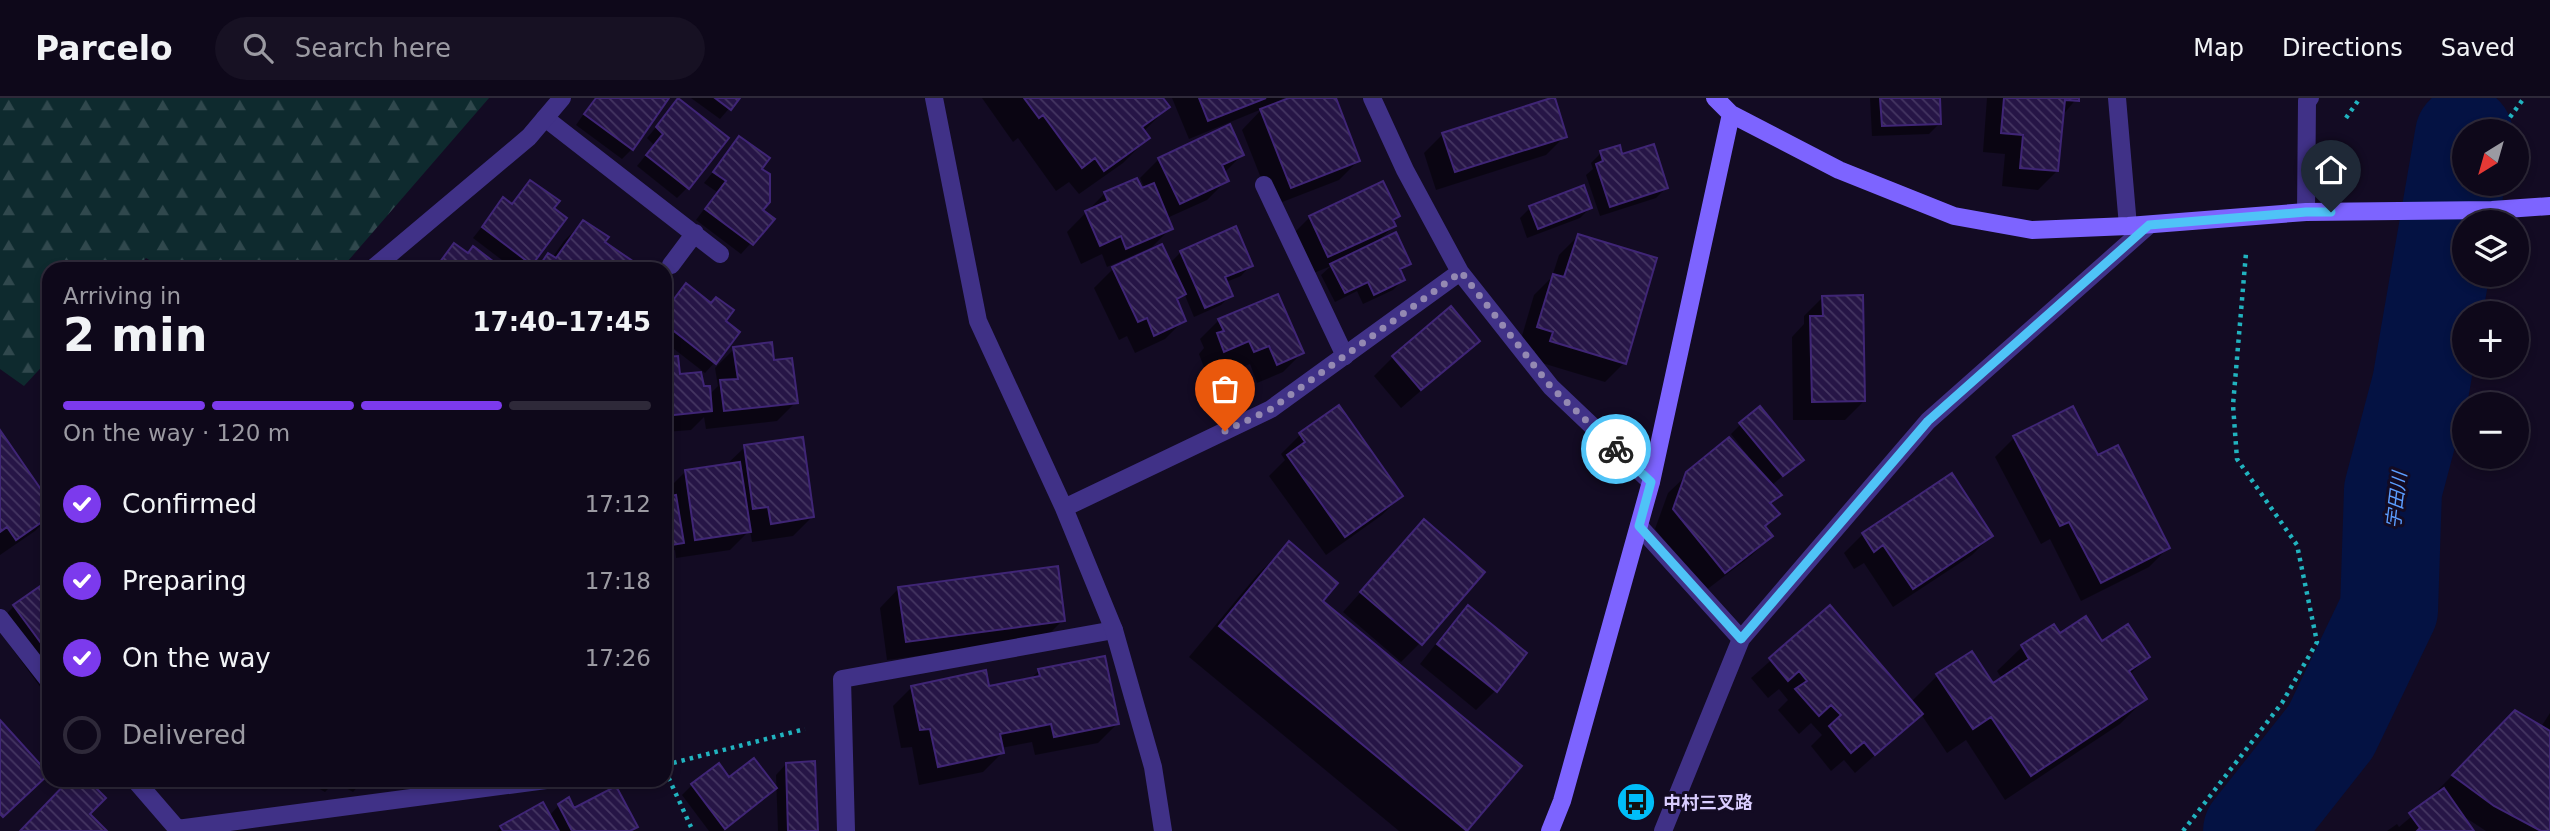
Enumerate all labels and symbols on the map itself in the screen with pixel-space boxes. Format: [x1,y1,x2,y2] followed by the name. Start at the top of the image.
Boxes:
[2452,119,2529,196] north arrow
[2301,140,2361,212] pin
[1195,359,1255,431] pin
[1581,414,1651,484] courier
[2382,468,2411,530] water label: 宇田川
[1615,781,1657,823] bus stop icon: 中村三叉路
[1663,792,1753,813] place label: 中村三叉路

